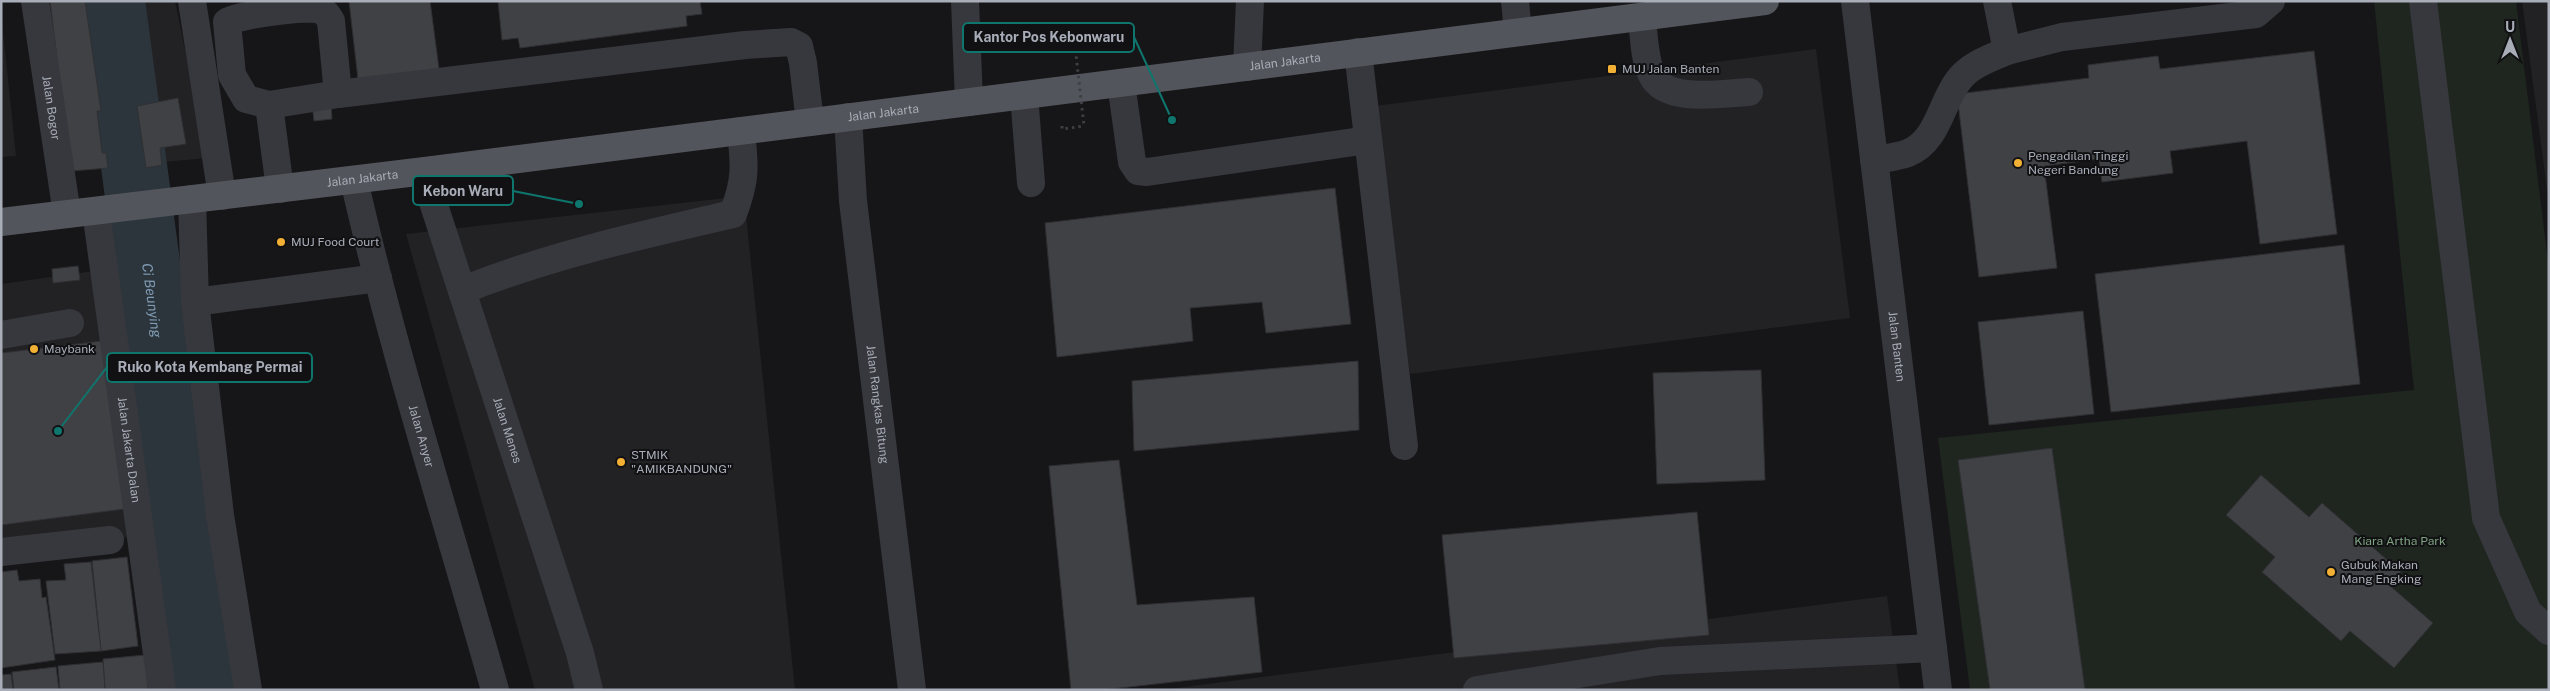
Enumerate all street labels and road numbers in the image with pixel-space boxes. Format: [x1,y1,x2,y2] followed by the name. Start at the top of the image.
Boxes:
[1249,50,1322,73] street label: Jalan Jakarta
[39,75,63,141] street label: Jalan Bogor
[847,101,920,124] street label: Jalan Jakarta
[326,167,399,190] street label: Jalan Jakarta
[1885,310,1908,383] street label: Jalan Banten
[863,344,892,465] street label: Jalan Rangkas Bitung
[490,395,525,465] street label: Jalan Menes
[115,396,143,504] street label: Jalan Jakarta Dalan
[406,403,437,469] street label: Jalan Anyer

